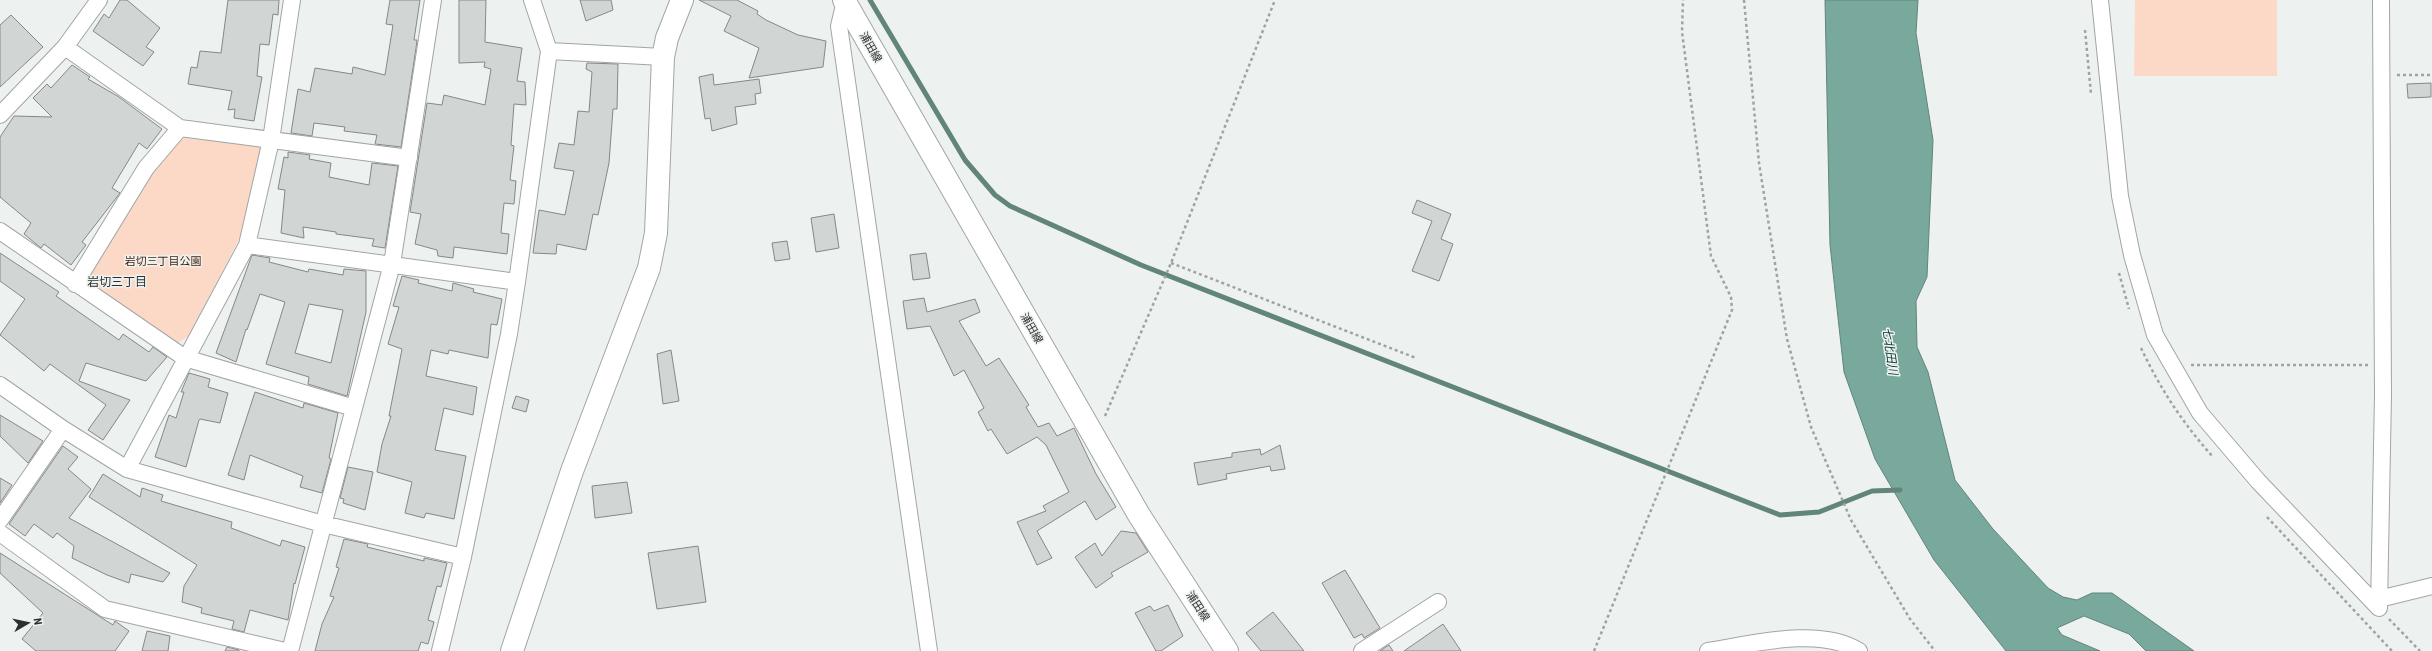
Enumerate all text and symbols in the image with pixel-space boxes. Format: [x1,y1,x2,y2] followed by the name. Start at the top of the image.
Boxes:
[857,30,884,65] street label: 浦田線
[125,255,202,268] park label: 岩切三丁目公園
[87,275,147,289] district label: 岩切三丁目
[1018,311,1045,346] street label: 浦田線
[1880,326,1901,378] water label: 七北田川
[1183,589,1212,624] street label: 浦田線
[8,603,48,643] north arrow
[30,617,44,626] text: N

